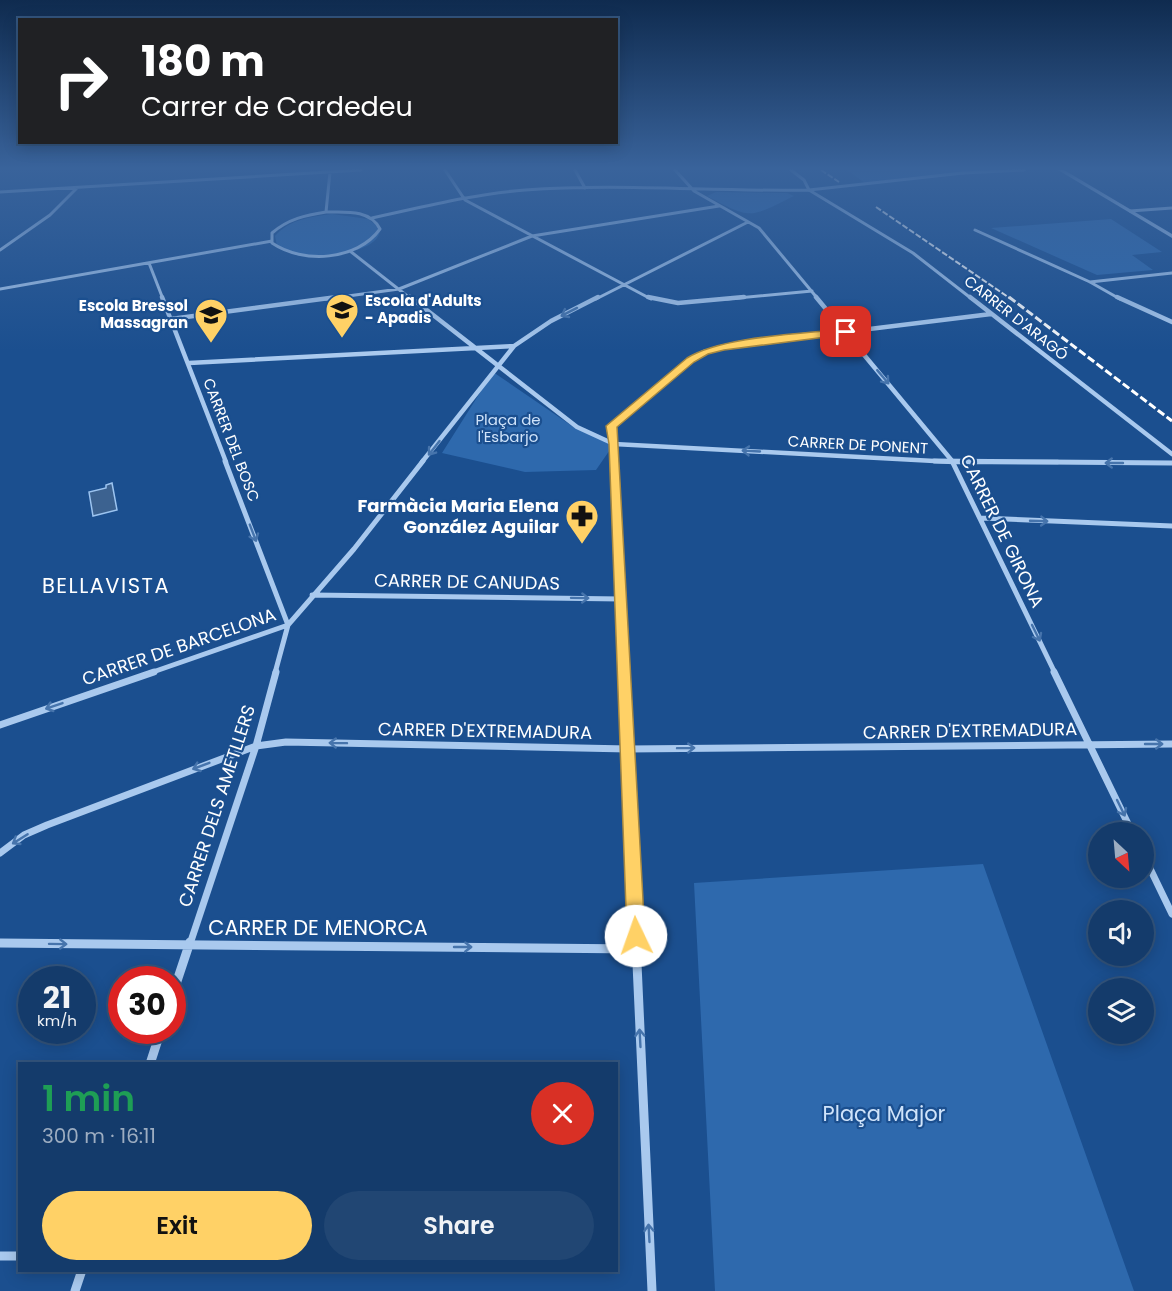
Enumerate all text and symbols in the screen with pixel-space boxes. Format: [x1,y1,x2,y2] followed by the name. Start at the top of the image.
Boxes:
[141,32,265,91] text: 180 m
[42,42,120,120] icon: right
[141,88,413,125] text: Carrer de Cardedeu
[960,270,1073,365] street label: CARRER D'ARAGÓ
[365,290,482,328] place label: Escola d'Adults - Apadis
[324,292,360,339] school or university icon: Escola d'Adults - Apadis
[79,295,188,333] place label: Escola Bressol Massagran
[193,297,229,344] school or university icon: Escola Bressol Massagran
[561,306,579,318] one-way arrow
[820,306,871,357] pin
[829,315,862,348] icon: arrive
[877,369,890,385] one-way arrow
[198,375,265,505] street label: CARRER DEL BOSC
[475,409,541,447] park label: Plaça de l'Esbarjo
[787,430,929,459] street label: CARRER DE PONENT
[427,439,440,455] one-way arrow
[741,445,761,456] one-way arrow
[954,450,1051,612] street label: CARRER DE GIRONA
[1104,457,1124,469] one-way arrow
[357,493,559,539] place label: Farmàcia Maria Elena González Aguilar
[564,498,600,545] pharmacy icon: Farmàcia Maria Elena González Aguilar
[1028,515,1048,526] one-way arrow
[249,523,260,542] one-way arrow
[374,567,560,596] street label: CARRER DE CANUDAS
[42,571,170,600] district label: BELLAVISTA
[570,593,590,604] one-way arrow
[79,602,279,691] street label: CARRER DE BARCELONA
[1030,623,1042,641] one-way arrow
[45,702,64,713] one-way arrow
[172,702,261,910] street label: CARRER DELS AMETLLERS
[378,716,592,745] street label: CARRER D'EXTREMADURA
[863,716,1077,745] street label: CARRER D'EXTREMADURA
[329,737,349,749] one-way arrow
[1144,738,1164,750] one-way arrow
[676,743,696,754] one-way arrow
[192,762,211,773] one-way arrow
[1115,799,1127,817] one-way arrow
[1088,822,1154,888] north arrow
[1088,822,1154,1044] map controls
[12,833,29,845] one-way arrow
[1088,900,1154,966] button: sound
[604,904,668,968] position arrow
[208,913,428,942] street label: CARRER DE MENORCA
[48,938,68,950] one-way arrow
[453,942,473,953] one-way arrow
[108,966,186,1044] speed limit sign: 30
[43,976,71,1019] text: 21
[1088,978,1154,1044] button: layers
[37,1010,77,1031] text: km/h
[635,1028,646,1048] one-way arrow
[42,1073,135,1124] text: 1 min
[531,1082,594,1145] button: close
[823,1099,946,1128] park label: Plaça Major
[42,1122,156,1150] text: 300 m · 16:11
[42,1191,312,1260] button: Exit
[324,1191,594,1260] button: Share
[644,1223,655,1243] one-way arrow

